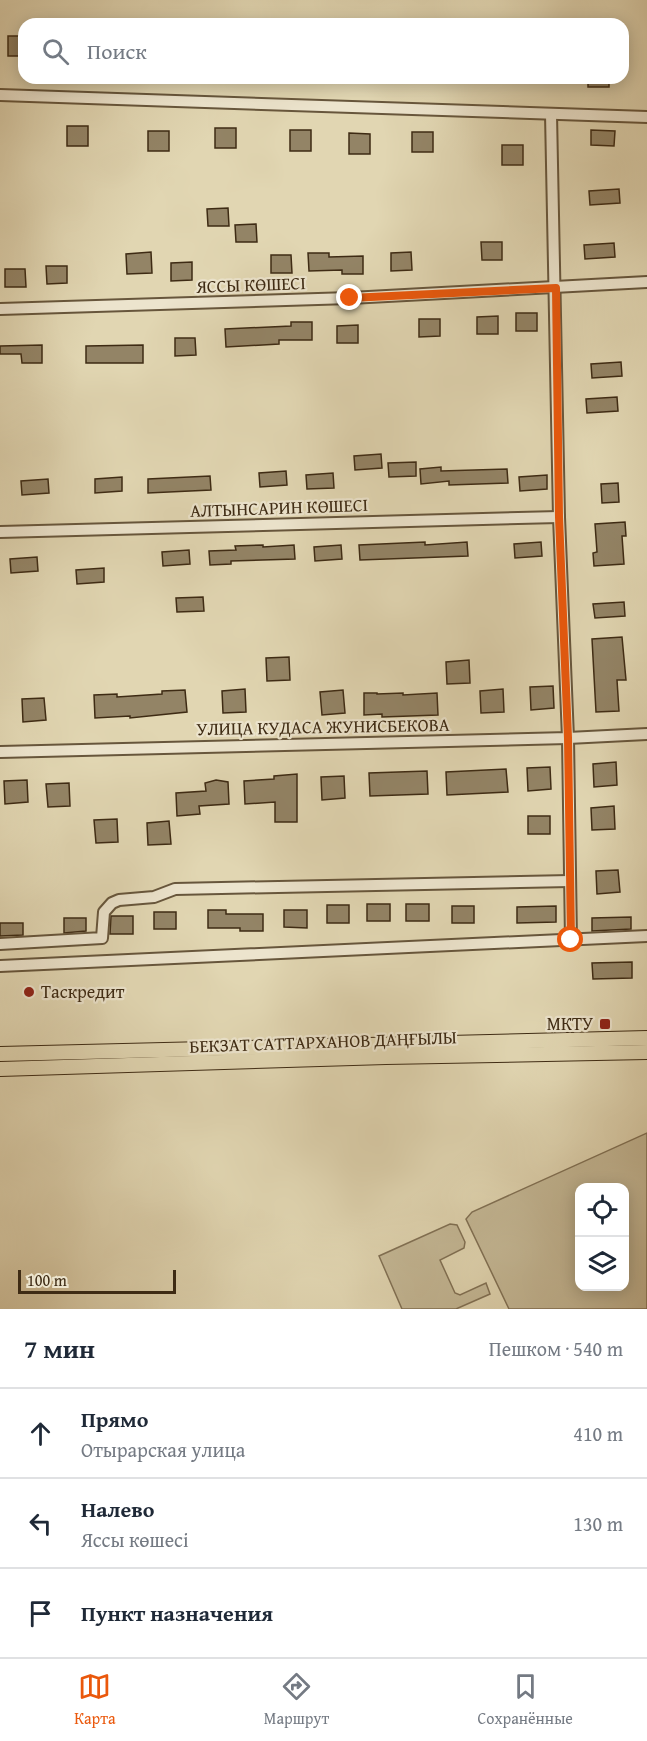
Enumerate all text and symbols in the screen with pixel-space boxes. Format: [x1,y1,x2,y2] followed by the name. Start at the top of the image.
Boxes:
[18,18,629,84] search box
[39,35,72,68] icon: search
[87,35,147,67] text: Поиск
[195,269,306,300] street label: ЯССЫ КӨШЕСІ
[336,284,362,310] route end
[189,491,369,524] street label: АЛТЫНСАРИН КӨШЕСІ
[196,711,450,742] street label: УЛИЦА КУДАСА ЖУНИСБЕКОВА
[557,926,583,952] route start
[41,978,125,1005] place label: Таскредит
[22,985,36,999] marker: Таскредит
[547,1010,593,1037] place label: МКТУ
[598,1017,612,1031] marker: МКТУ
[189,1023,457,1060] street label: БЕКЗАТ САТТАРХАНОВ ДАҢҒЫЛЫ
[575,1183,629,1291] map controls
[575,1183,629,1237] button: locate
[575,1237,629,1291] button: layers
[18,1267,176,1294] scale bar
[27,1268,67,1292] text: 100 m
[24,1329,95,1368] text: 7 мин
[489,1334,623,1363] text: Пешком · 540 m
[81,1403,148,1435] text: Прямо
[24,1417,57,1450] icon: ahead
[573,1419,623,1448] text: 410 m
[81,1435,245,1464] text: Отырарская улица
[81,1493,154,1525] text: Налево
[24,1507,57,1540] icon: left
[573,1509,623,1538] text: 130 m
[81,1525,189,1554] text: Яссы көшесі
[24,1597,57,1630] icon: arrive
[81,1597,273,1629] text: Пункт назначения
[74,1670,116,1730] tab: Карта
[264,1670,329,1730] tab: Маршрут
[478,1670,573,1730] tab: Сохранённые

